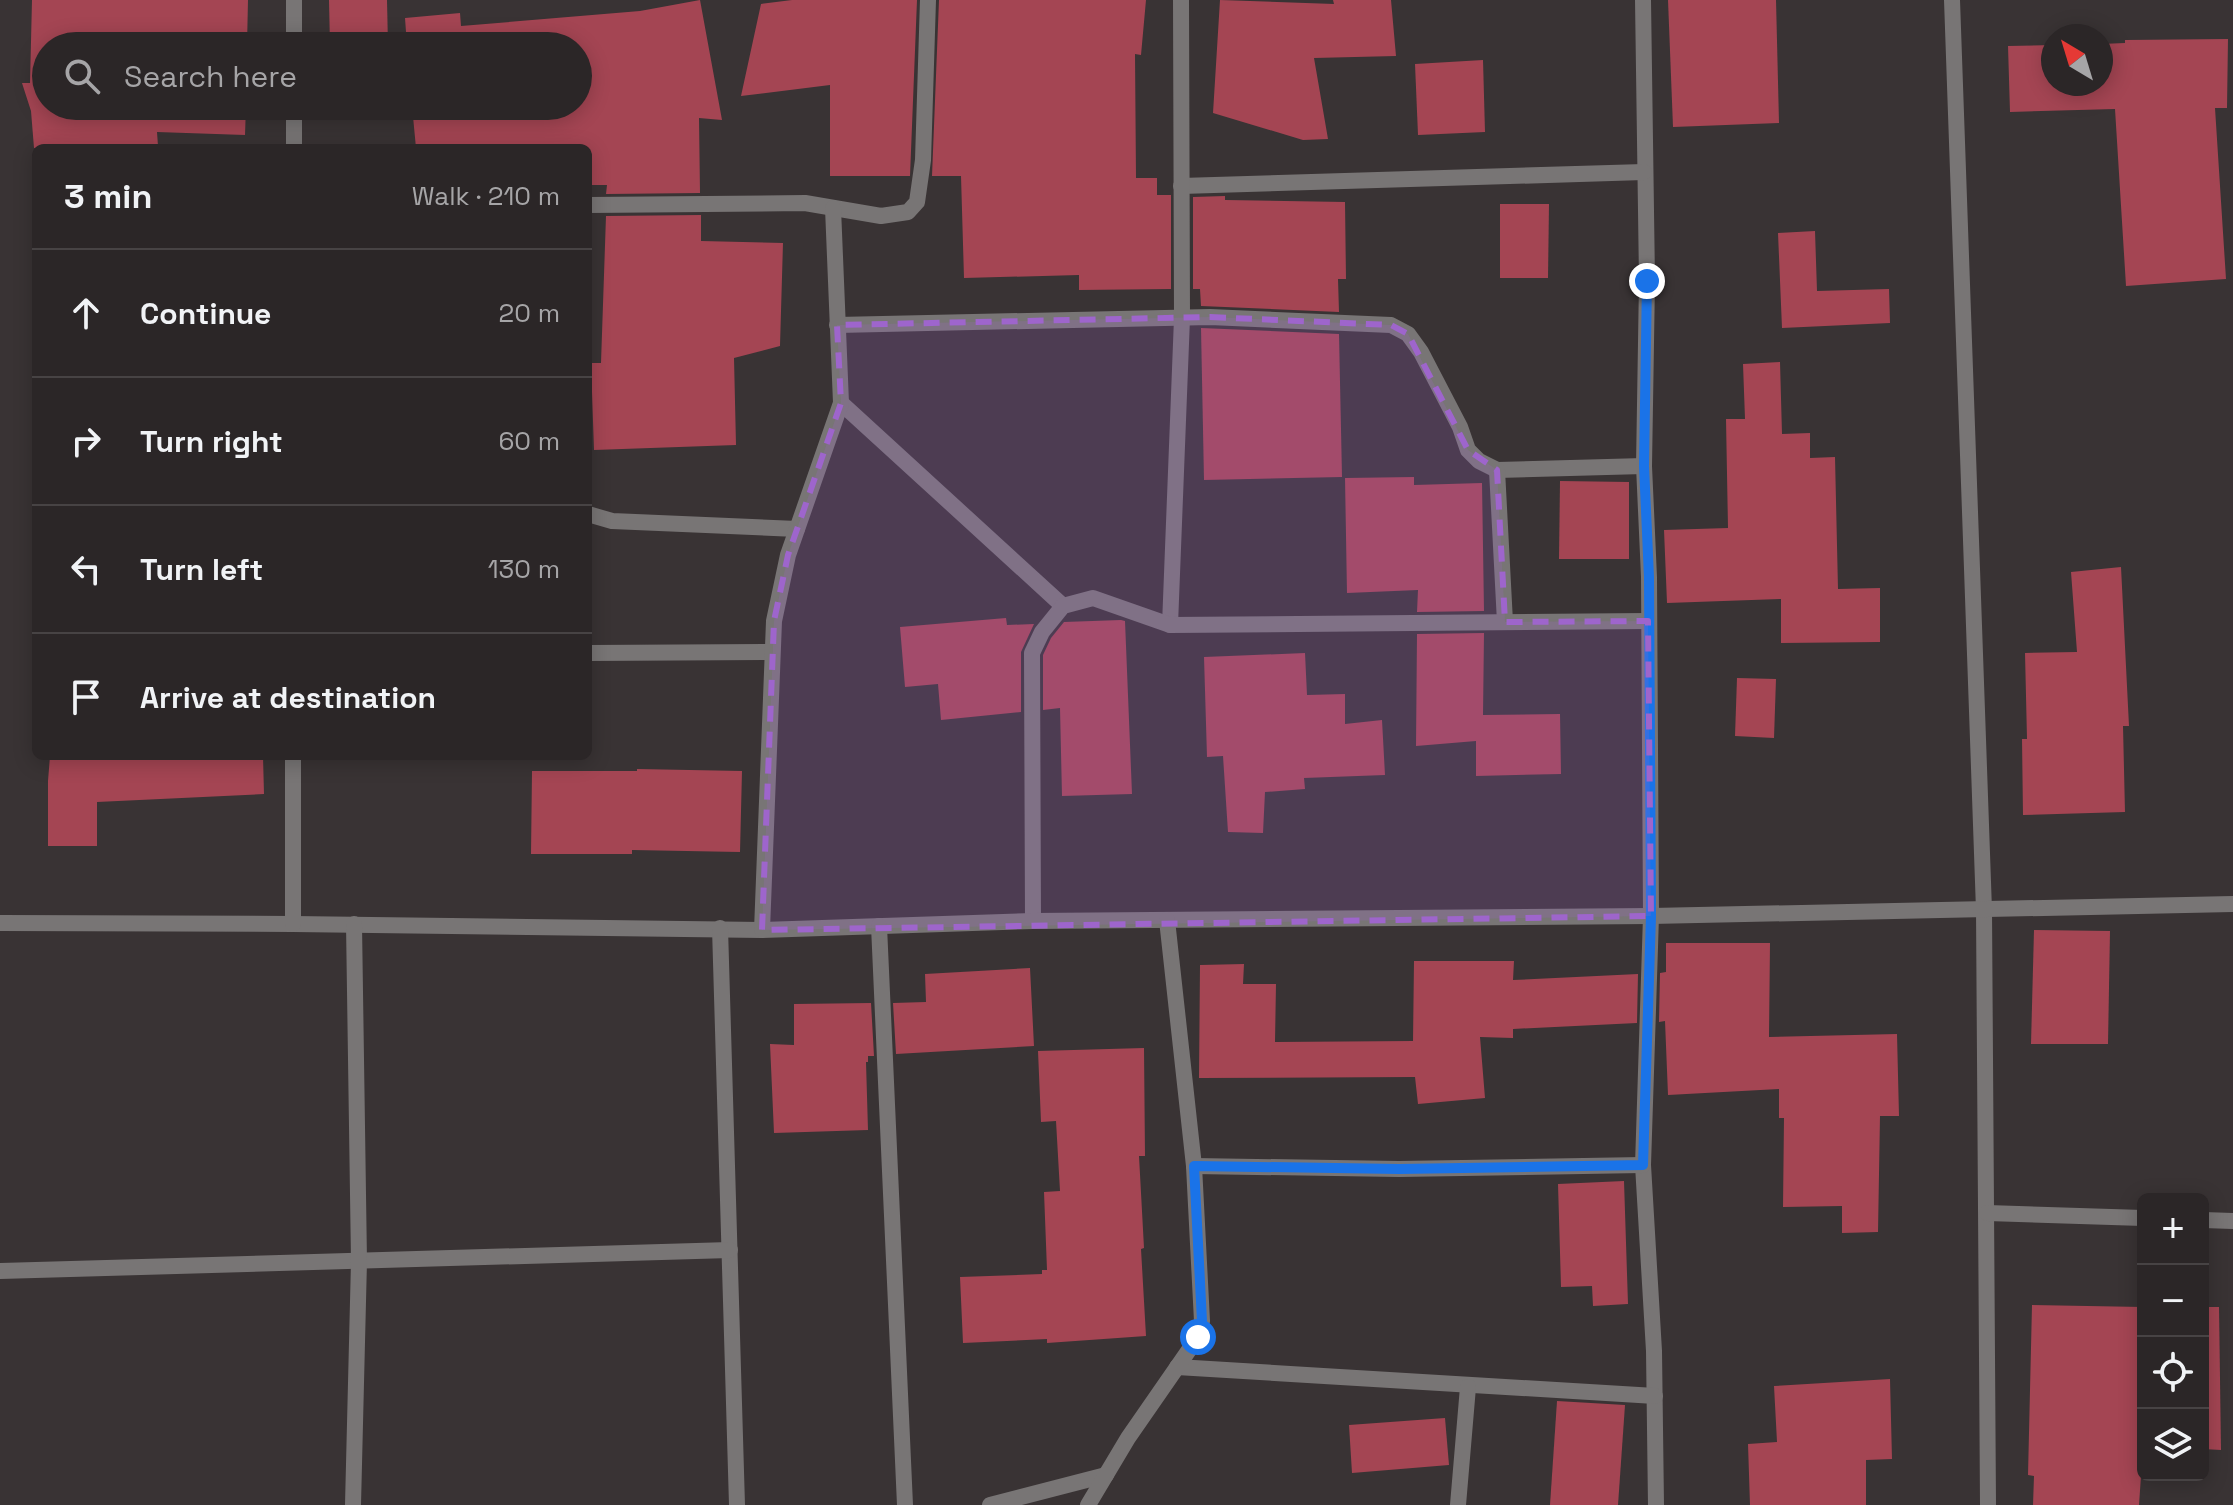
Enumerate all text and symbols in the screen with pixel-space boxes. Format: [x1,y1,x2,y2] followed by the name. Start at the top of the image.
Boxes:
[2041,24,2113,96] north arrow
[32,32,592,120] search box
[60,54,104,98] icon: search
[124,57,297,96] text: Search here
[64,175,152,218] text: 3 min
[412,179,560,213] text: Walk · 210 m
[1629,263,1665,299] route end
[64,291,108,335] icon: ahead
[140,294,271,333] text: Continue
[499,296,560,330] text: 20 m
[64,419,108,463] icon: right
[140,422,283,461] text: Turn right
[498,424,560,458] text: 60 m
[64,547,108,591] icon: left
[140,550,263,589] text: Turn left
[488,552,560,586] text: 130 m
[64,675,108,719] icon: arrive
[140,678,436,717] text: Arrive at destination
[2137,1193,2209,1481] map controls
[2137,1193,2209,1265] button: +
[2137,1265,2209,1337] button: −
[1180,1319,1216,1355] route start
[2137,1337,2209,1409] button: locate
[2137,1409,2209,1481] button: layers

